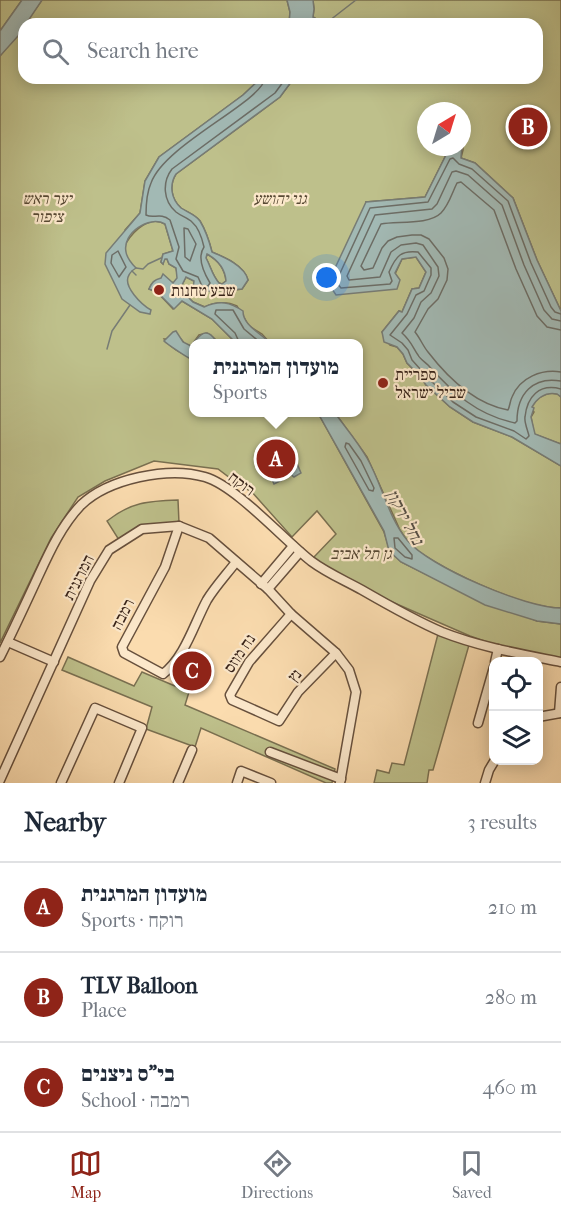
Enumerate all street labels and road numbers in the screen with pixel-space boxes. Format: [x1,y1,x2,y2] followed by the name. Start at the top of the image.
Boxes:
[224,467,259,500] street label: רוקח
[59,551,98,603] street label: המרגנית
[107,595,138,633] street label: רמבה
[220,630,259,676] street label: נח מוזס
[283,665,305,686] street label: נץ

